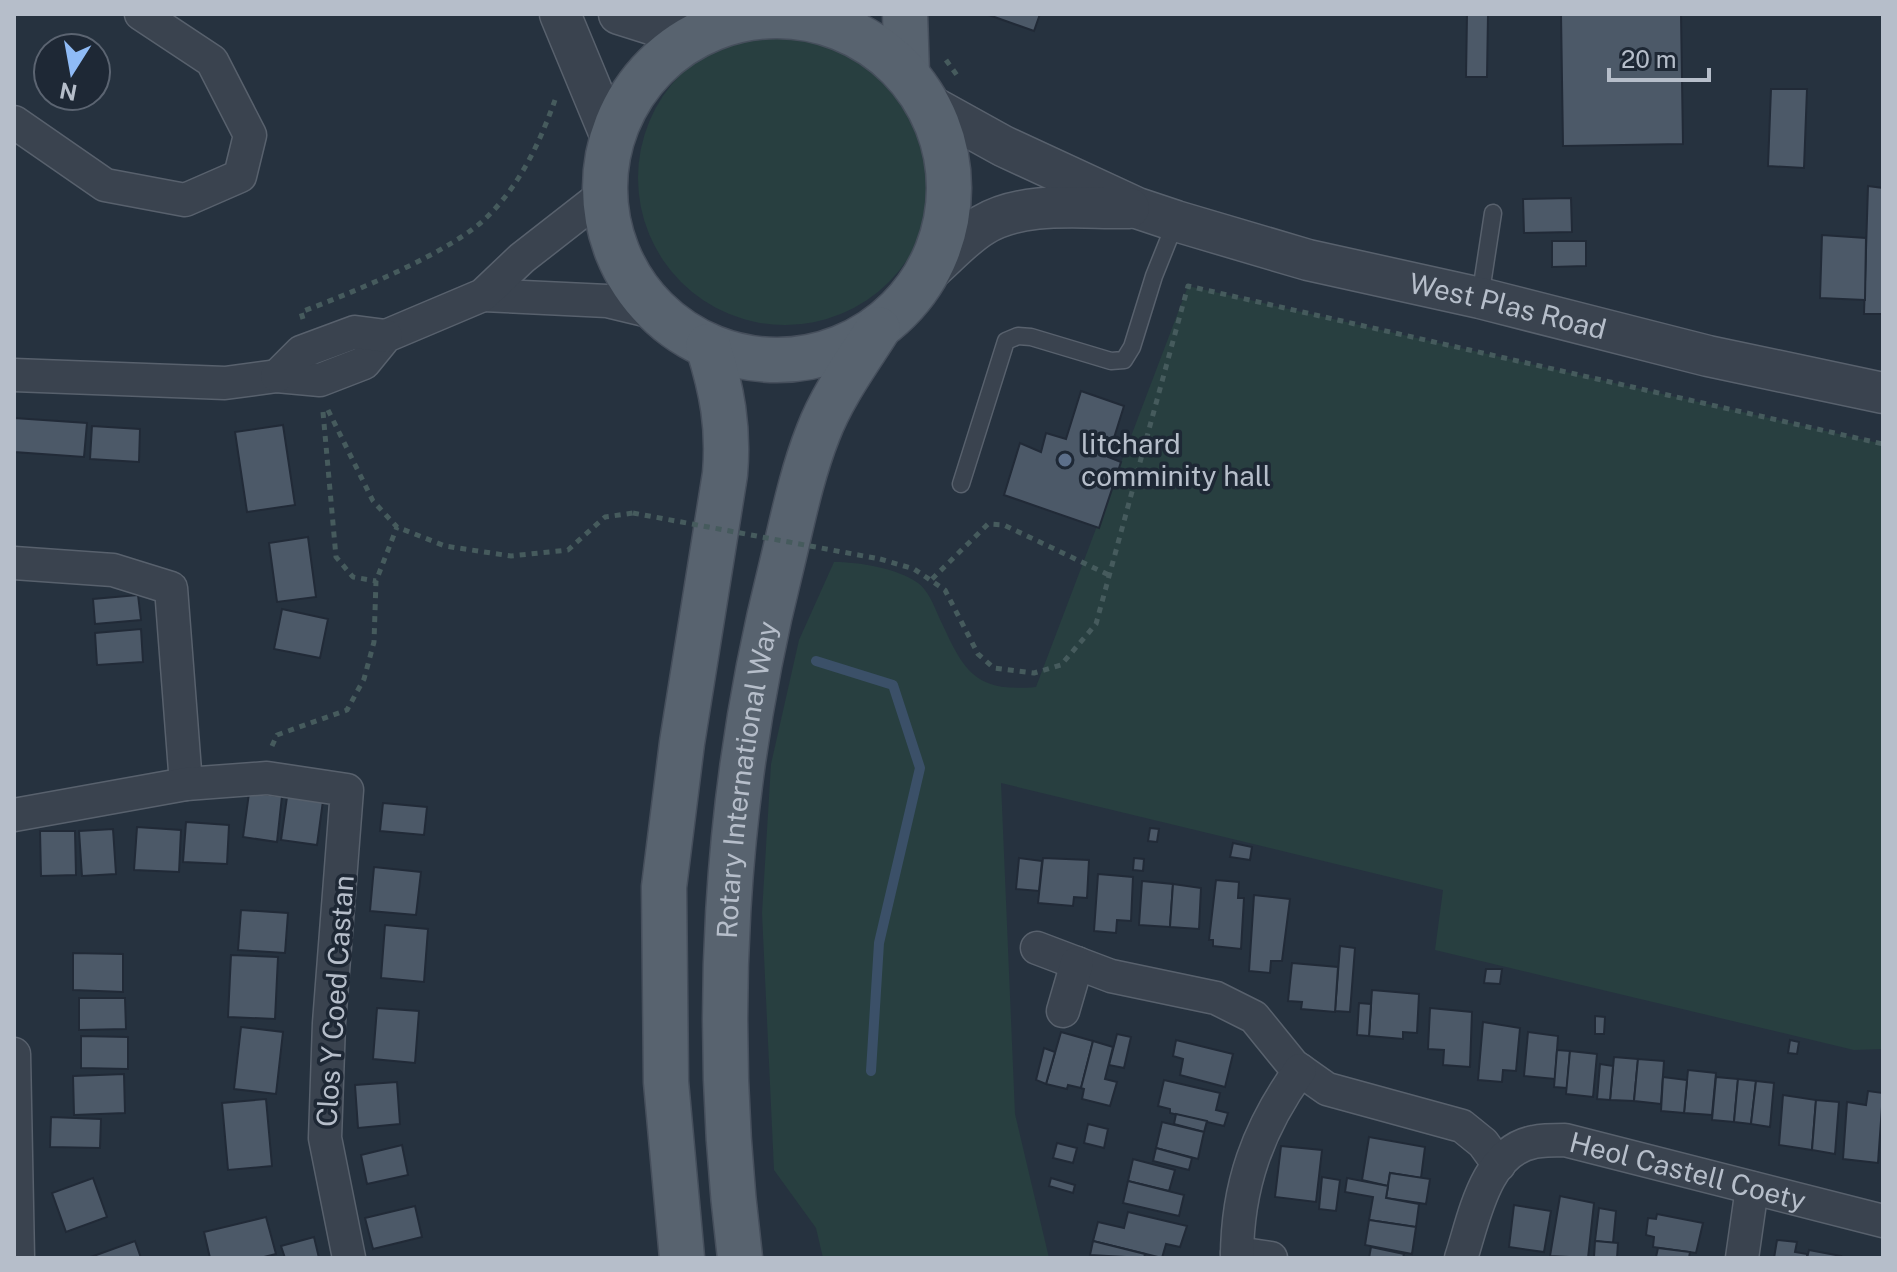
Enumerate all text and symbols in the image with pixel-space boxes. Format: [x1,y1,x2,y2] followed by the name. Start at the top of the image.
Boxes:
[32,32,112,112] north arrow
[1609,32,1709,82] scale bar
[1621,45,1677,73] text: 20 m
[57,77,79,106] text: N
[1406,266,1610,345] street label: West Plas Road
[1081,427,1271,492] place label: litchard comminity hall
[1056,451,1074,469] marker: litchard comminity hall
[710,618,784,940] street label: Rotary International Way
[309,874,360,1128] street label: Clos Y Coed Castan
[1566,1125,1809,1217] street label: Heol Castell Coety

